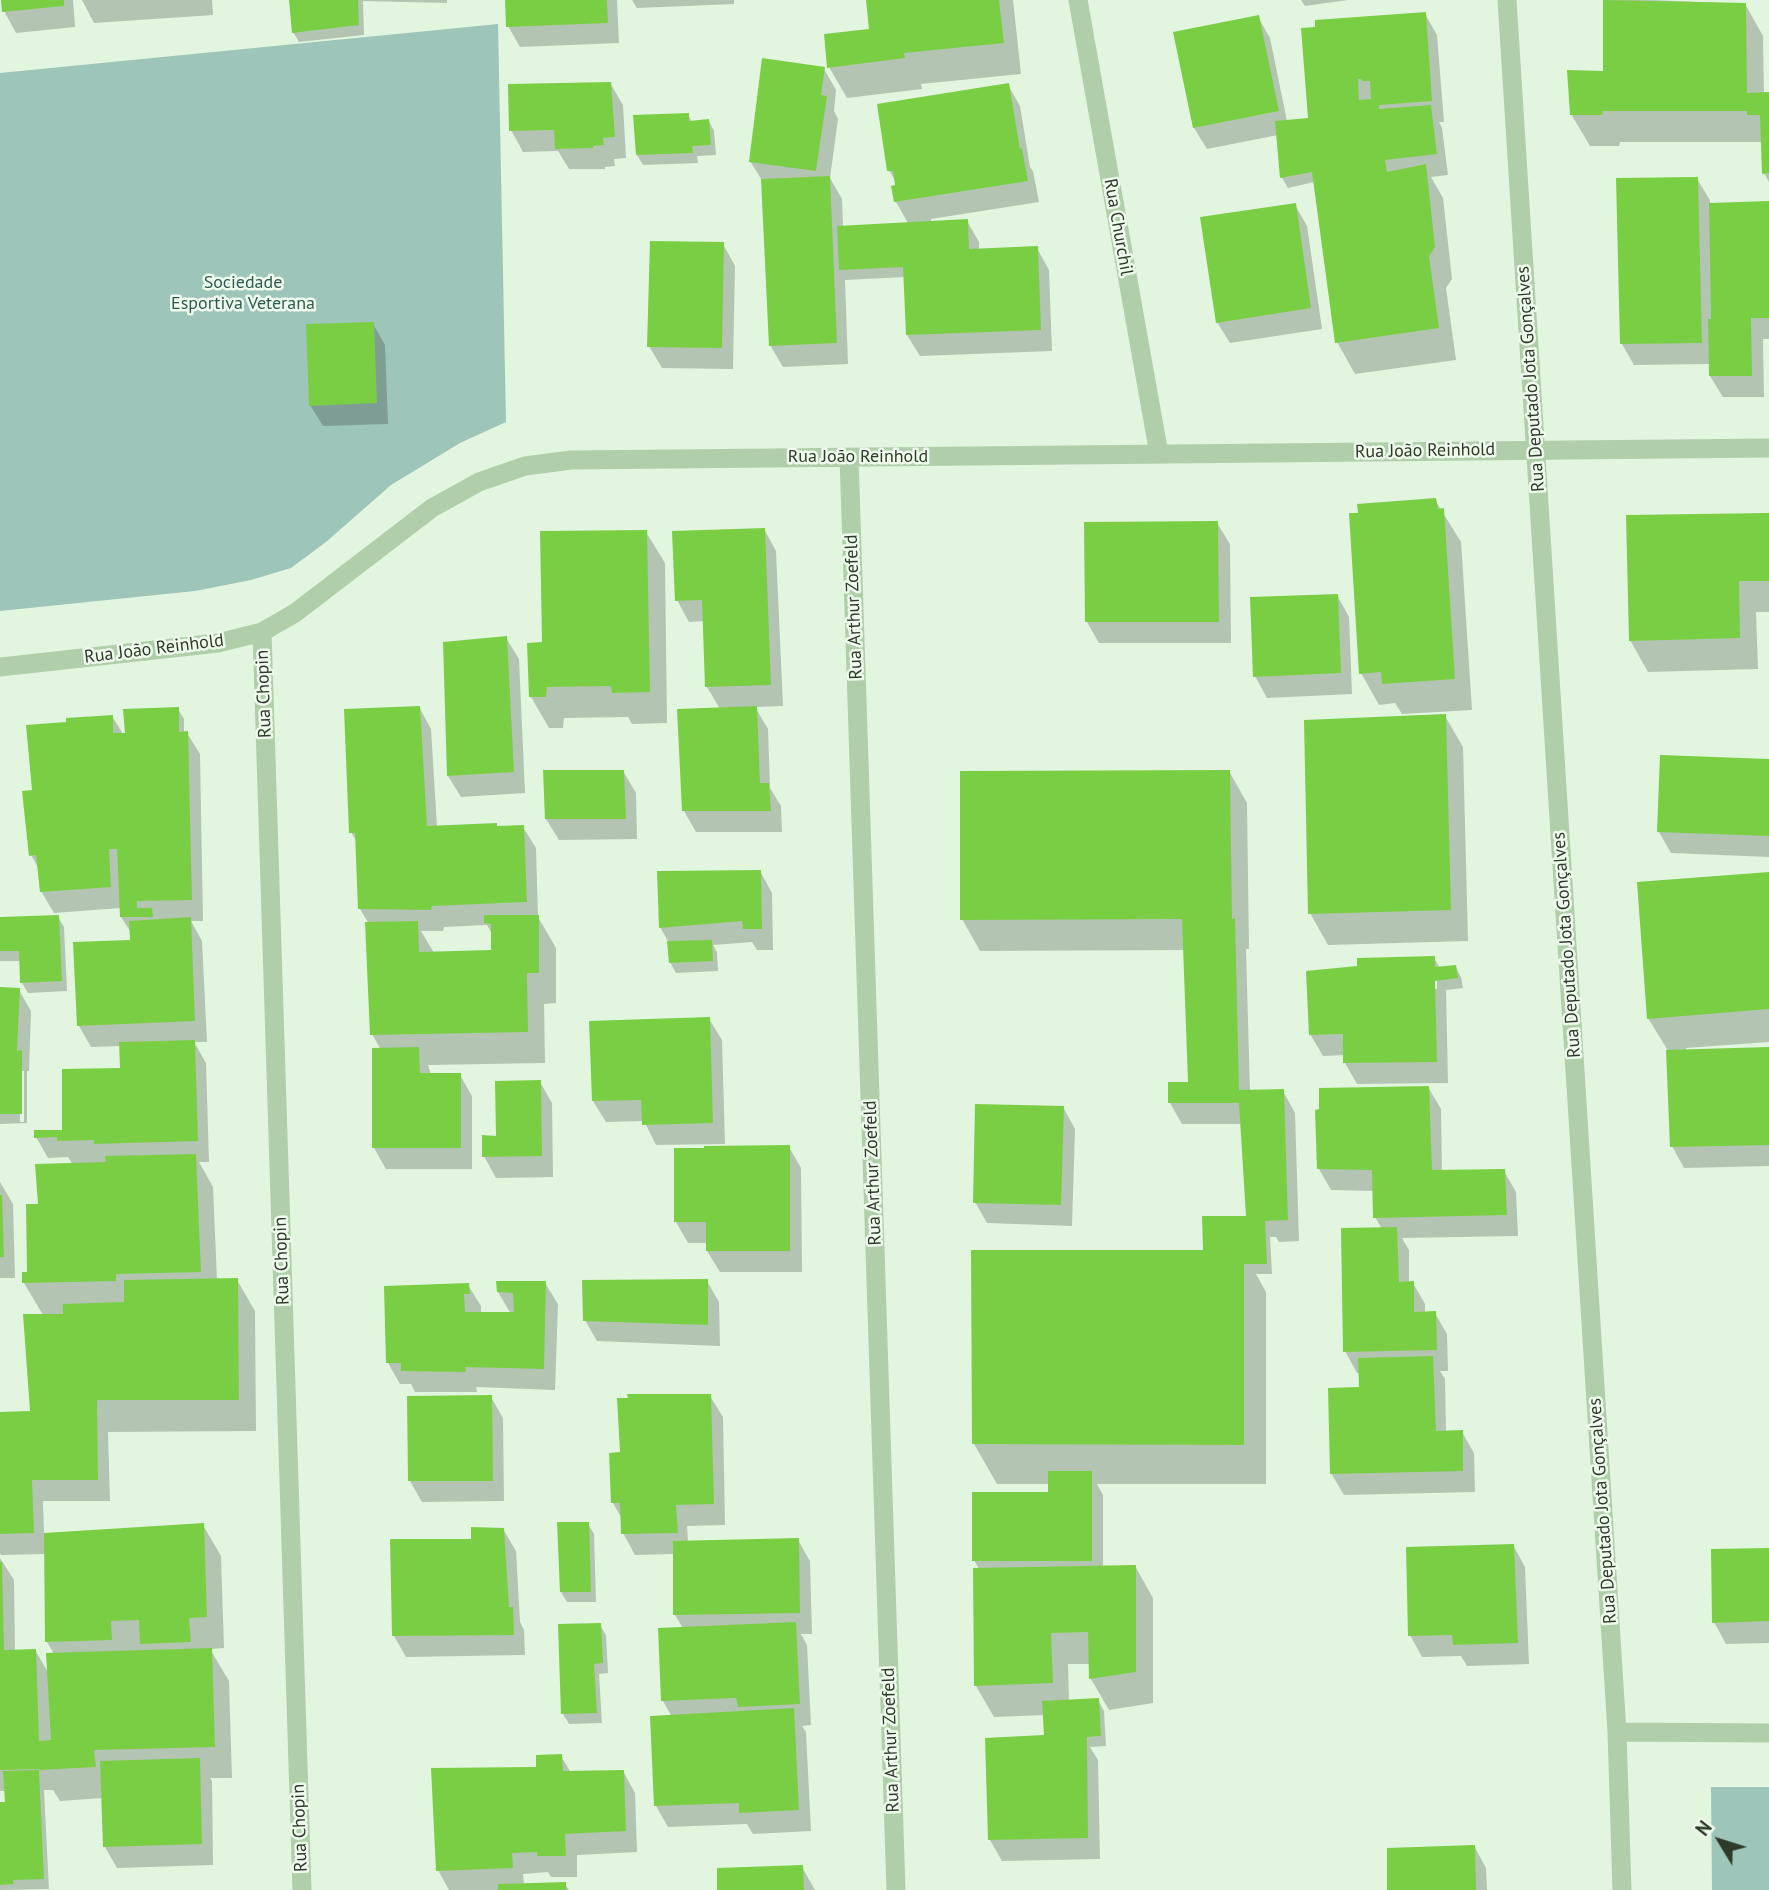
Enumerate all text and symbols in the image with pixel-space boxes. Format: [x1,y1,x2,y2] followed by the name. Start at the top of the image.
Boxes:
[1099,177,1137,277] street label: Rua Churchil
[1512,265,1550,493] street label: Rua Deputado Jota Gonçalves
[171,272,315,314] park label: Sociedade Esportiva Veterana
[1355,439,1495,463] street label: Rua João Reinhold
[788,446,928,468] street label: Rua João Reinhold
[841,534,867,680] street label: Rua Arthur Zoefeld
[83,630,225,668] street label: Rua João Reinhold
[252,650,276,738] street label: Rua Chopin
[1548,831,1586,1059] street label: Rua Deputado Jota Gonçalves
[860,1100,886,1246] street label: Rua Arthur Zoefeld
[270,1217,294,1305] street label: Rua Chopin
[1584,1397,1622,1625] street label: Rua Deputado Jota Gonçalves
[878,1667,904,1813] street label: Rua Arthur Zoefeld
[288,1784,312,1872] street label: Rua Chopin
[1685,1806,1755,1876] north arrow
[1690,1816,1717,1840] text: N

